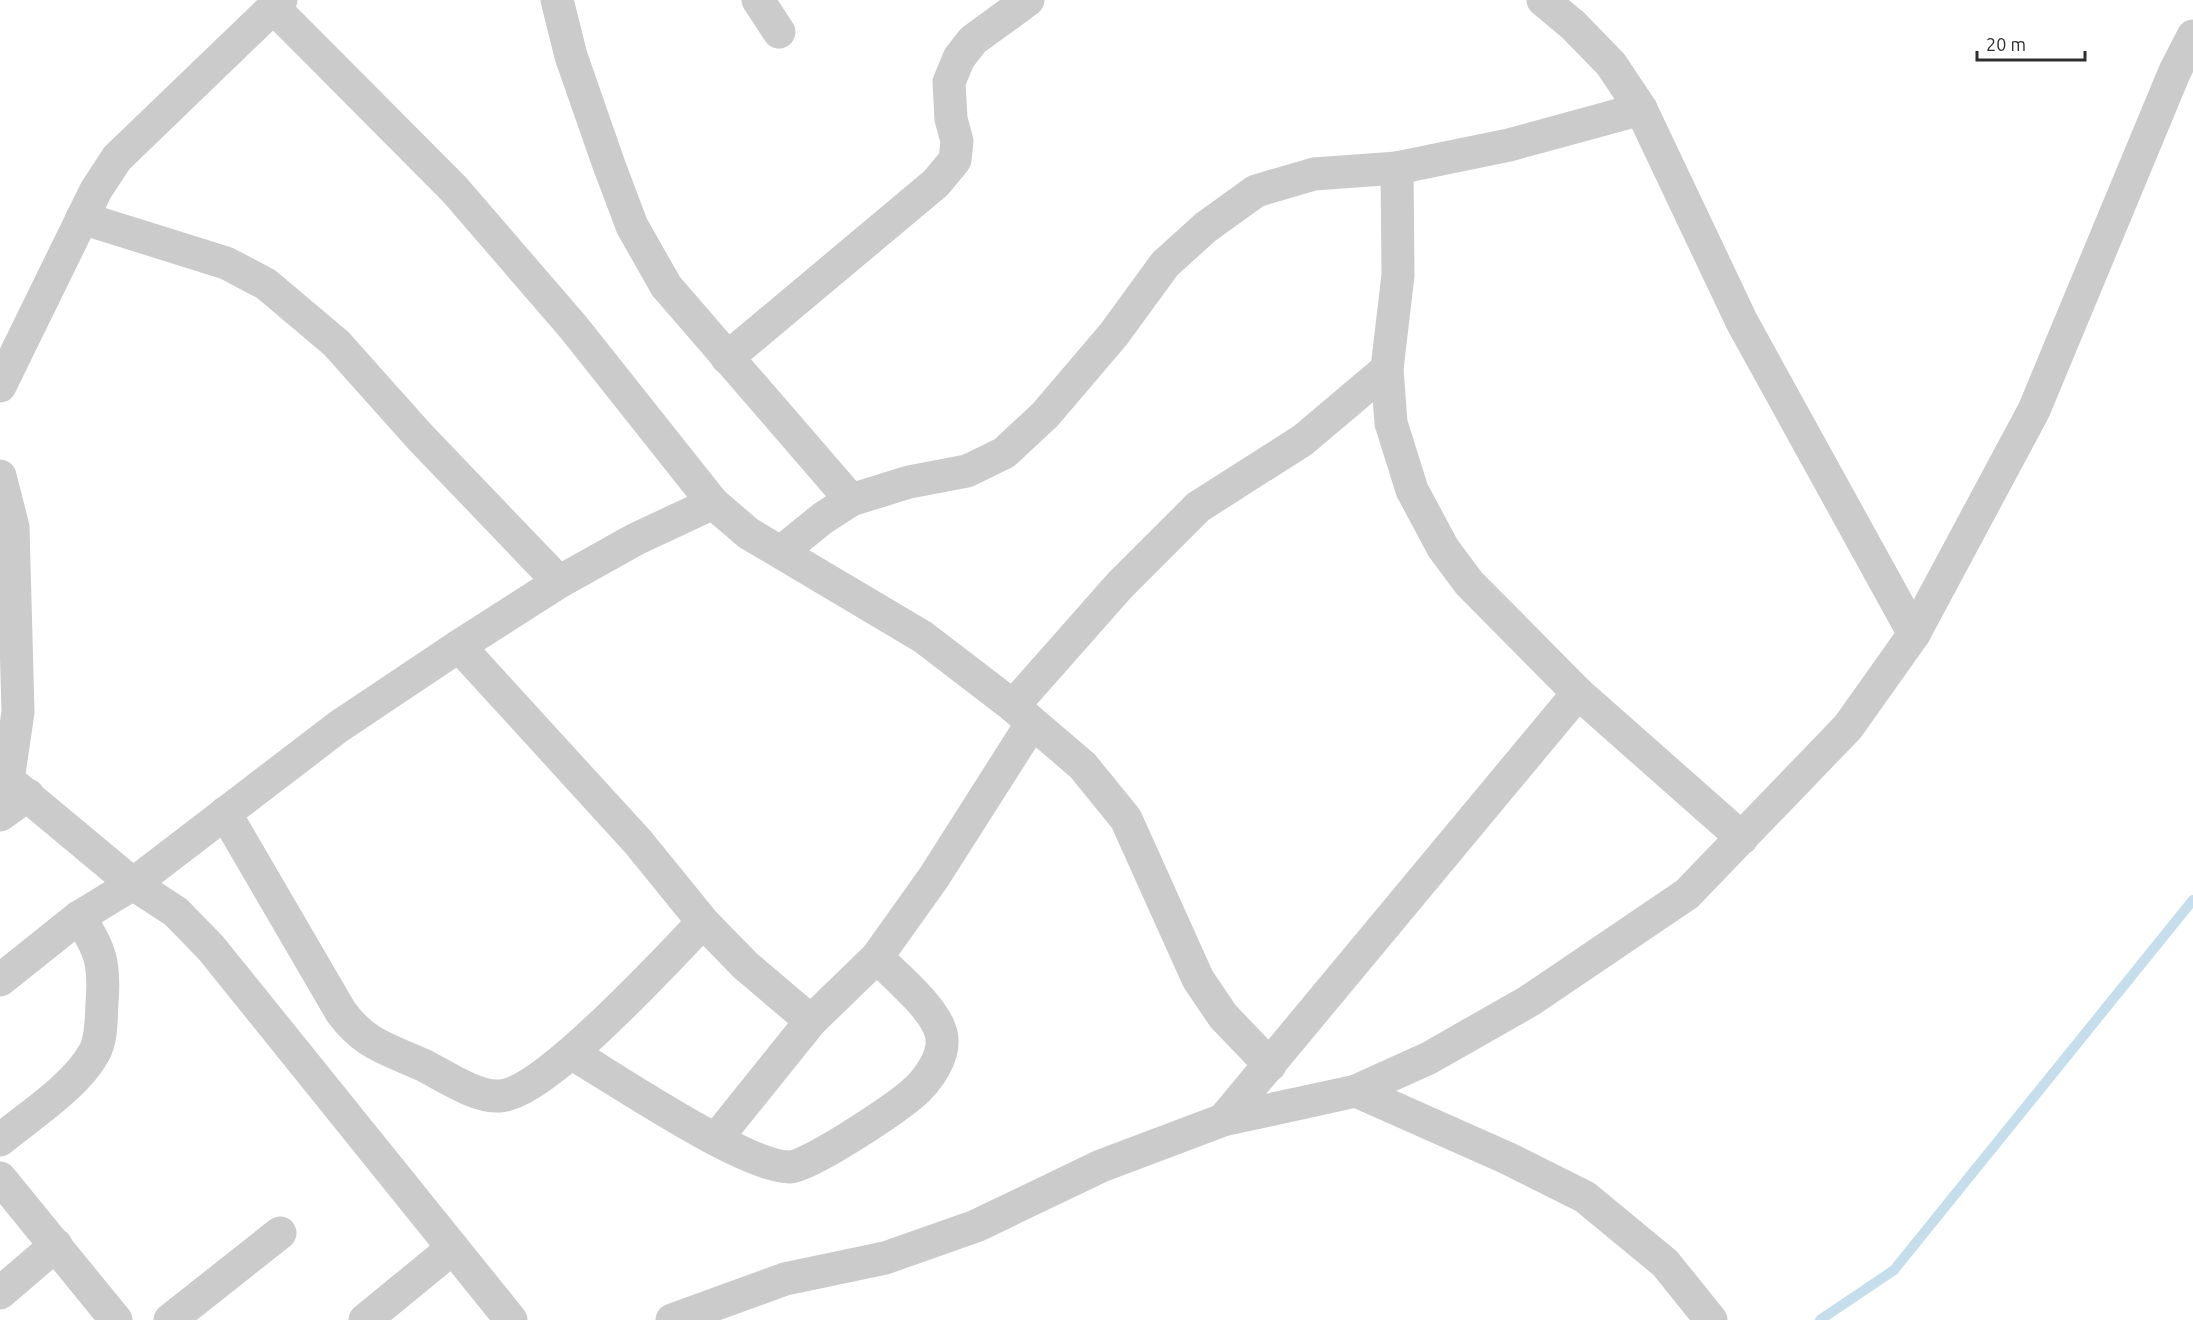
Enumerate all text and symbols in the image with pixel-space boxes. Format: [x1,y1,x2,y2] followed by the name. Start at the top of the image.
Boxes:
[1977,24,2085,62] scale bar
[1986,34,2026,54] text: 20 m

